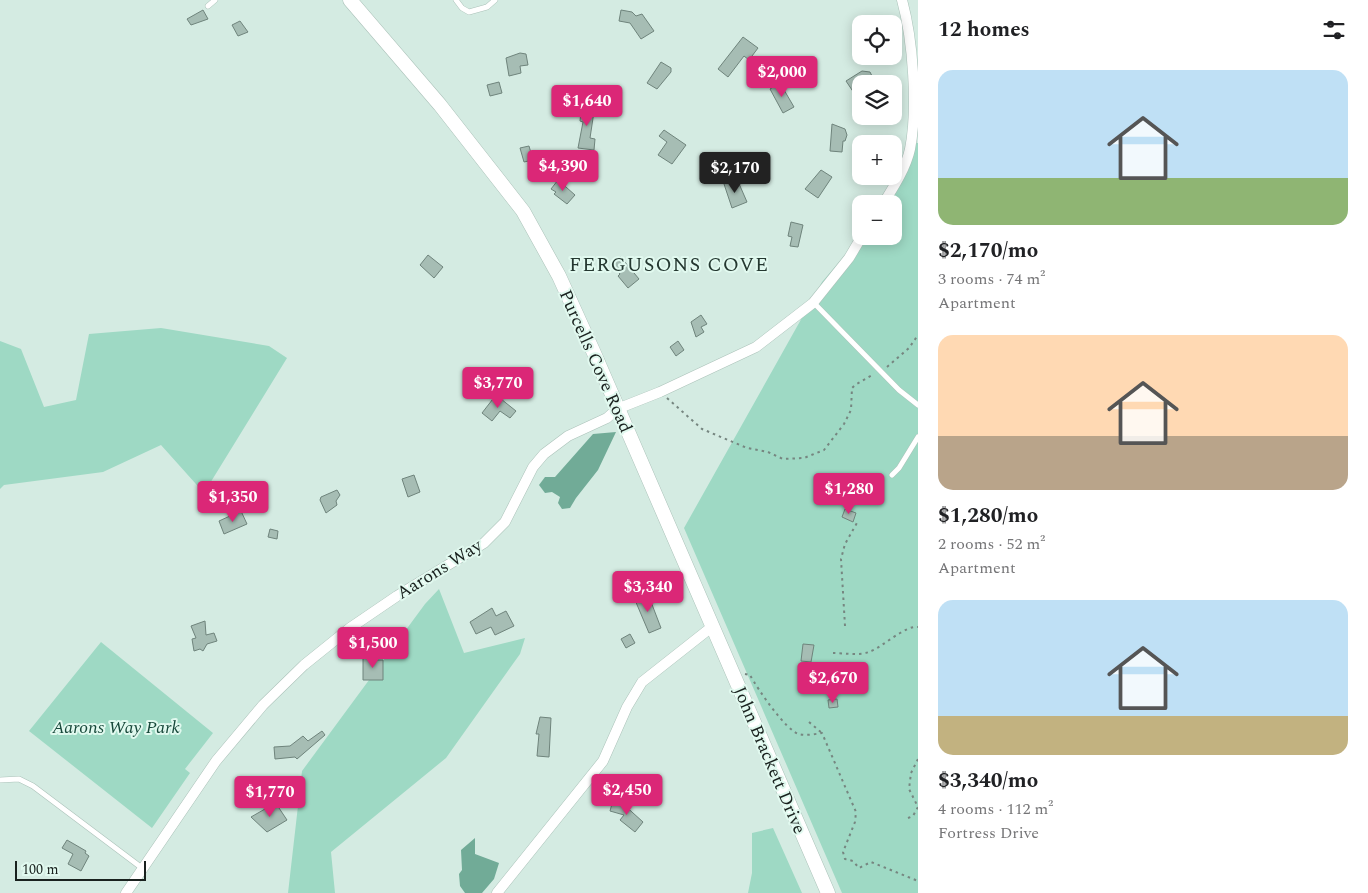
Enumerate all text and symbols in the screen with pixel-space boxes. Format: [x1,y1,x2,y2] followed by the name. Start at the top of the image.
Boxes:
[938,14,1030,46] text: 12 homes
[852,15,902,245] map controls
[852,15,902,65] button: locate
[1320,16,1348,44] icon: filters
[741,56,823,98] pin: $2,000
[757,60,807,84] text: $2,000
[852,75,902,125] button: layers
[546,84,628,127] pin: $1,640
[562,89,612,113] text: $1,640
[1098,103,1188,193] icon: home
[852,135,902,185] button: +
[522,150,604,192] pin: $4,390
[694,152,776,194] pin: $2,170
[538,154,588,178] text: $4,390
[710,156,760,180] text: $2,170
[852,195,902,245] button: −
[938,235,1038,267] text: $2,170/mo
[569,250,769,280] district label: FERGUSONS COVE
[938,267,1045,291] text: 3 rooms · 74 m²
[552,285,639,437] street label: Purcells Cove Road
[938,291,1016,315] text: Apartment
[457,366,539,409] pin: $3,770
[1098,368,1188,458] icon: home
[473,371,523,395] text: $3,770
[808,472,890,515] pin: $1,280
[824,477,874,501] text: $1,280
[192,480,274,523] pin: $1,350
[208,485,258,509] text: $1,350
[938,500,1038,532] text: $1,280/mo
[391,532,488,606] street label: Aarons Way
[938,532,1045,556] text: 2 rooms · 52 m²
[938,556,1016,580] text: Apartment
[607,570,689,613] pin: $3,340
[623,575,673,599] text: $3,340
[332,626,414,669] pin: $1,500
[348,631,398,655] text: $1,500
[1098,633,1188,723] icon: home
[792,662,874,704] pin: $2,670
[808,666,858,690] text: $2,670
[726,682,813,838] street label: John Brackett Drive
[51,714,180,741] park label: Aarons Way Park
[938,765,1038,797] text: $3,340/mo
[586,774,668,816] pin: $2,450
[229,776,311,818] pin: $1,770
[602,778,652,802] text: $2,450
[245,780,295,804] text: $1,770
[938,797,1053,821] text: 4 rooms · 112 m²
[938,821,1039,845] text: Fortress Drive
[15,858,146,881] scale bar
[22,859,59,880] text: 100 m

